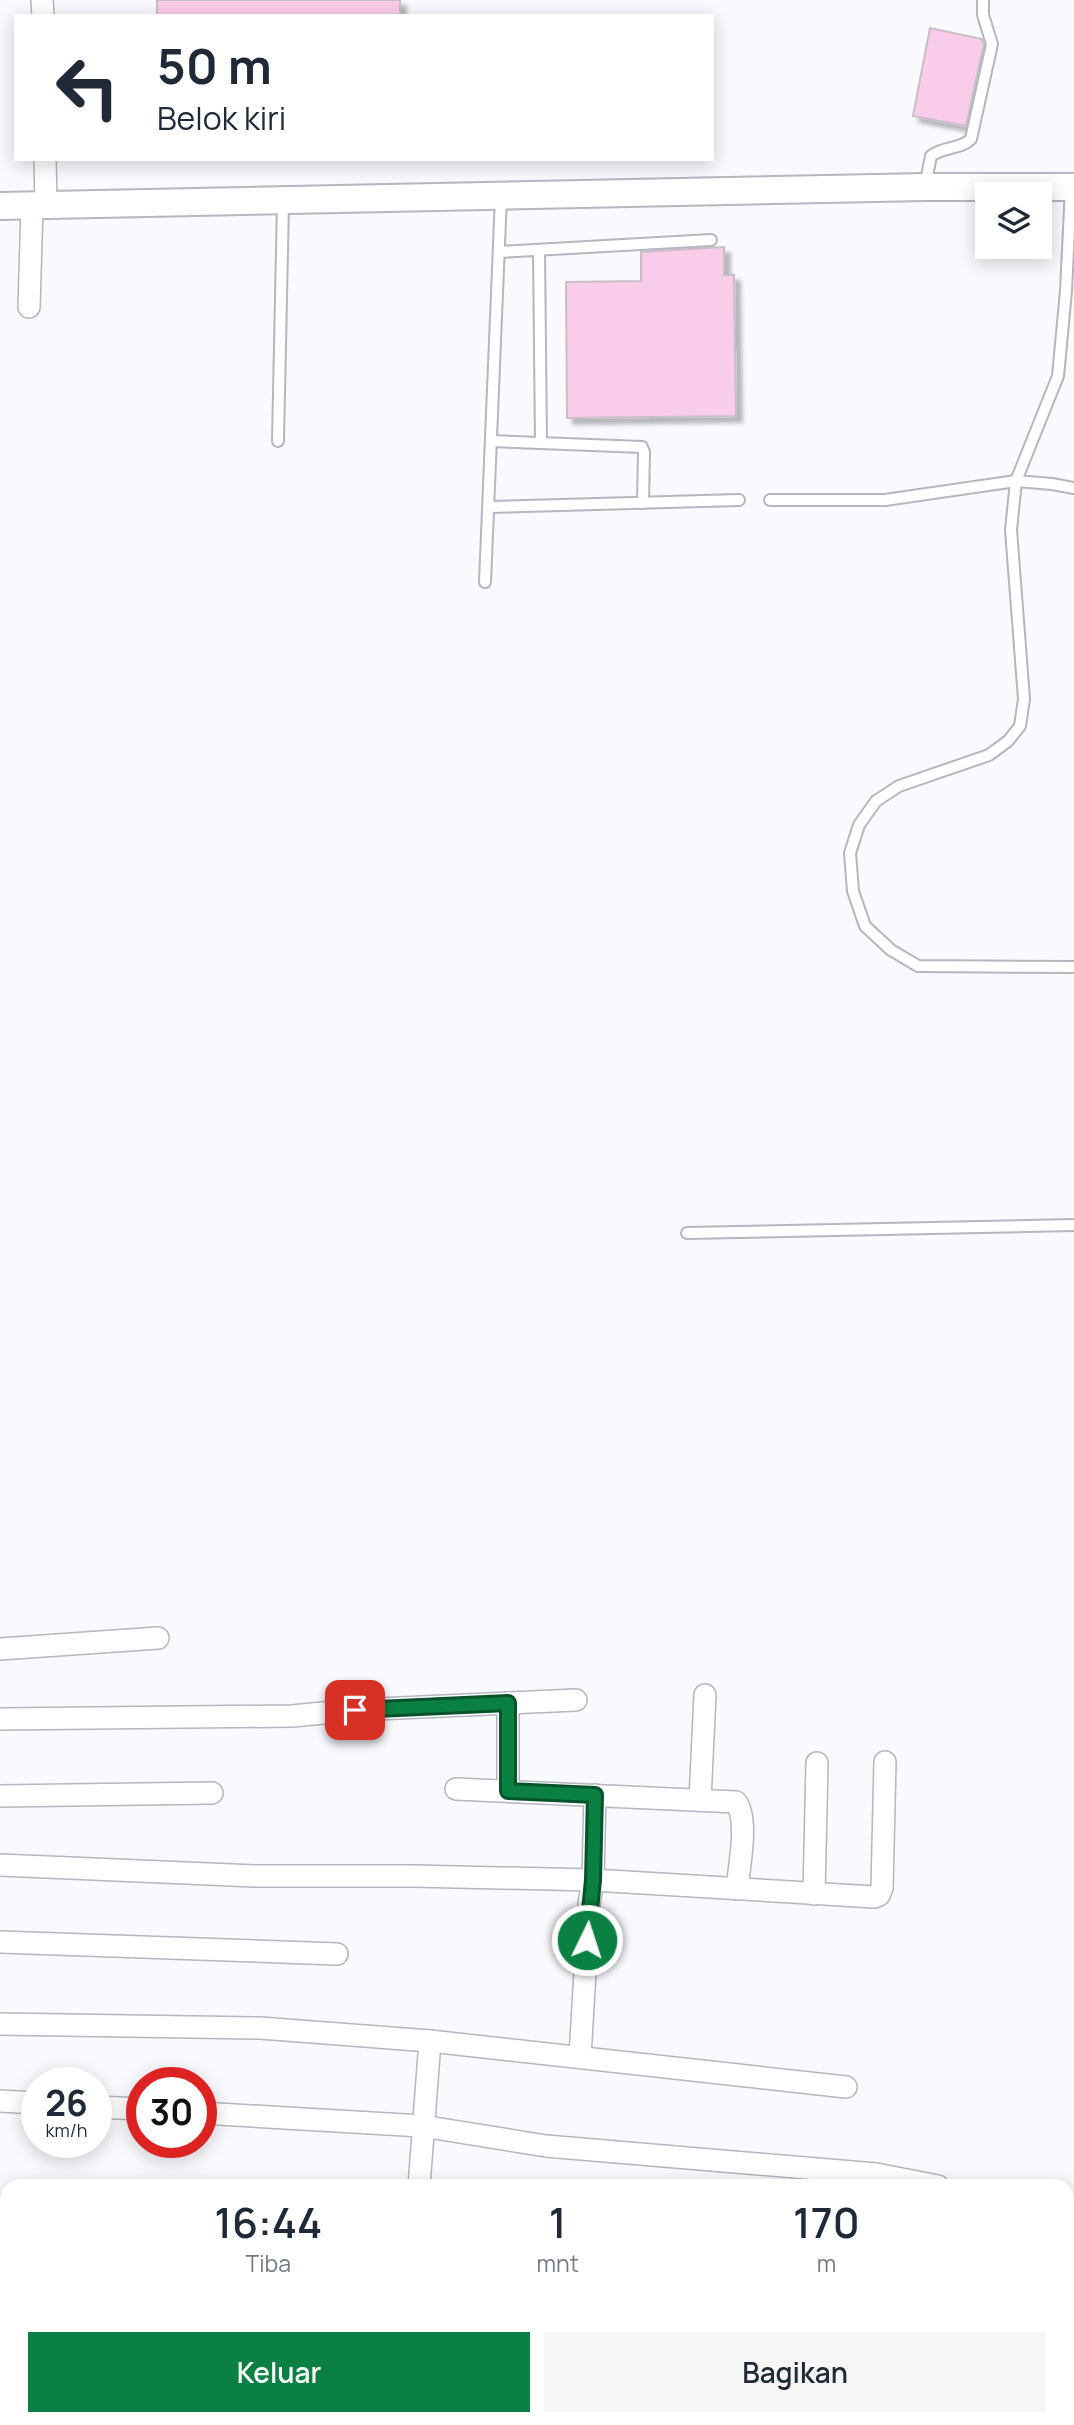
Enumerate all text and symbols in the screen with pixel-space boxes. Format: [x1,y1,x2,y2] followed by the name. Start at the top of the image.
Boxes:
[157,32,272,99] text: 50 m
[42,42,133,133] icon: left
[157,96,286,140] text: Belok kiri
[975,182,1052,259] map controls
[975,182,1052,259] button: layers
[325,1680,385,1740] pin
[336,1691,374,1729] icon: arrive
[550,1903,624,1977] position arrow
[126,2067,217,2158] speed limit sign: 30
[45,2079,88,2127] text: 26
[46,2118,87,2142] text: km/h
[214,2193,322,2251] text: 16:44
[549,2193,567,2251] text: 1
[793,2193,860,2251] text: 170
[246,2247,291,2279] text: Tiba
[536,2247,579,2279] text: mnt
[817,2247,836,2279] text: m
[28,2332,530,2412] button: Keluar
[544,2332,1046,2412] button: Bagikan

